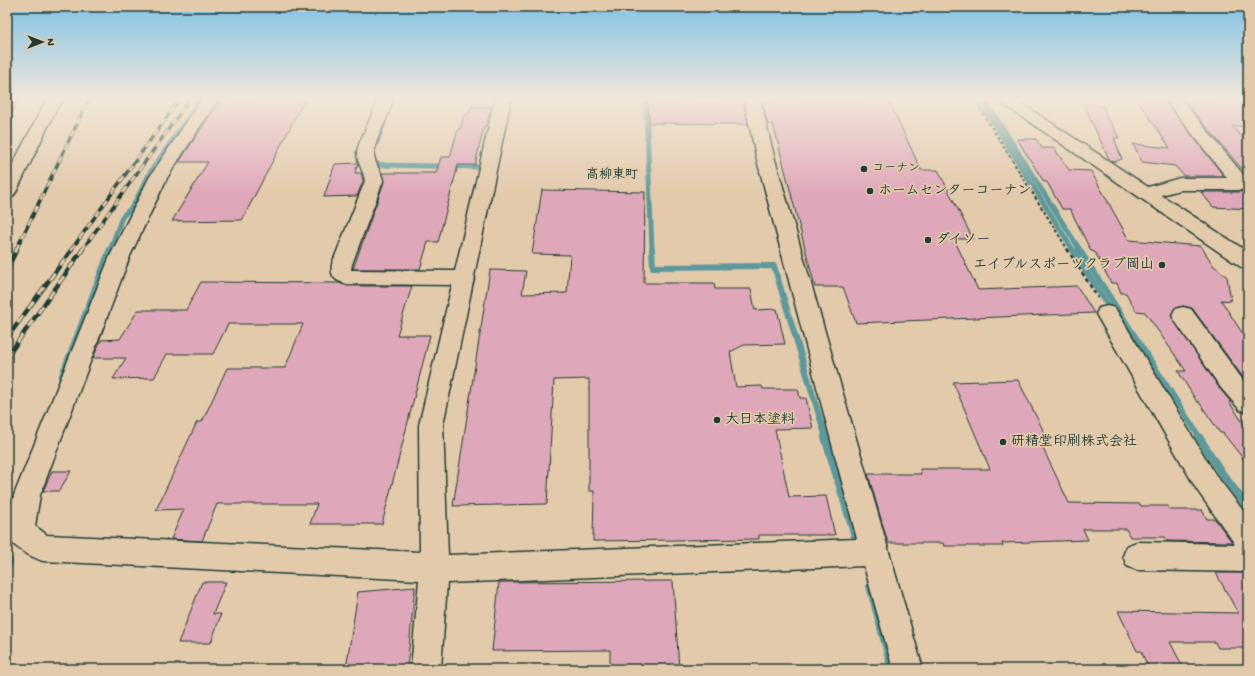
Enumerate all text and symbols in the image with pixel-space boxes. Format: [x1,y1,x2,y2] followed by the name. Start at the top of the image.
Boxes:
[22,22,62,62] north arrow
[44,38,56,46] text: N
[872,162,920,176] place label: コーナン
[859,164,869,174] marker: コーナン
[586,167,638,183] district label: 高柳東町
[878,183,1031,200] place label: ホームセンターコーナン
[865,186,875,196] marker: ホームセンターコーナン
[936,232,991,249] place label: ダイソー
[923,235,933,245] marker: ダイソー
[973,256,1154,274] place label: エイブルスポーツクラブ岡山
[1157,260,1167,270] marker: エイブルスポーツクラブ岡山
[725,411,796,429] place label: 大日本塗料
[712,415,722,425] marker: 大日本塗料
[1011,433,1137,451] place label: 研精堂印刷株式会社
[998,437,1008,447] marker: 研精堂印刷株式会社

